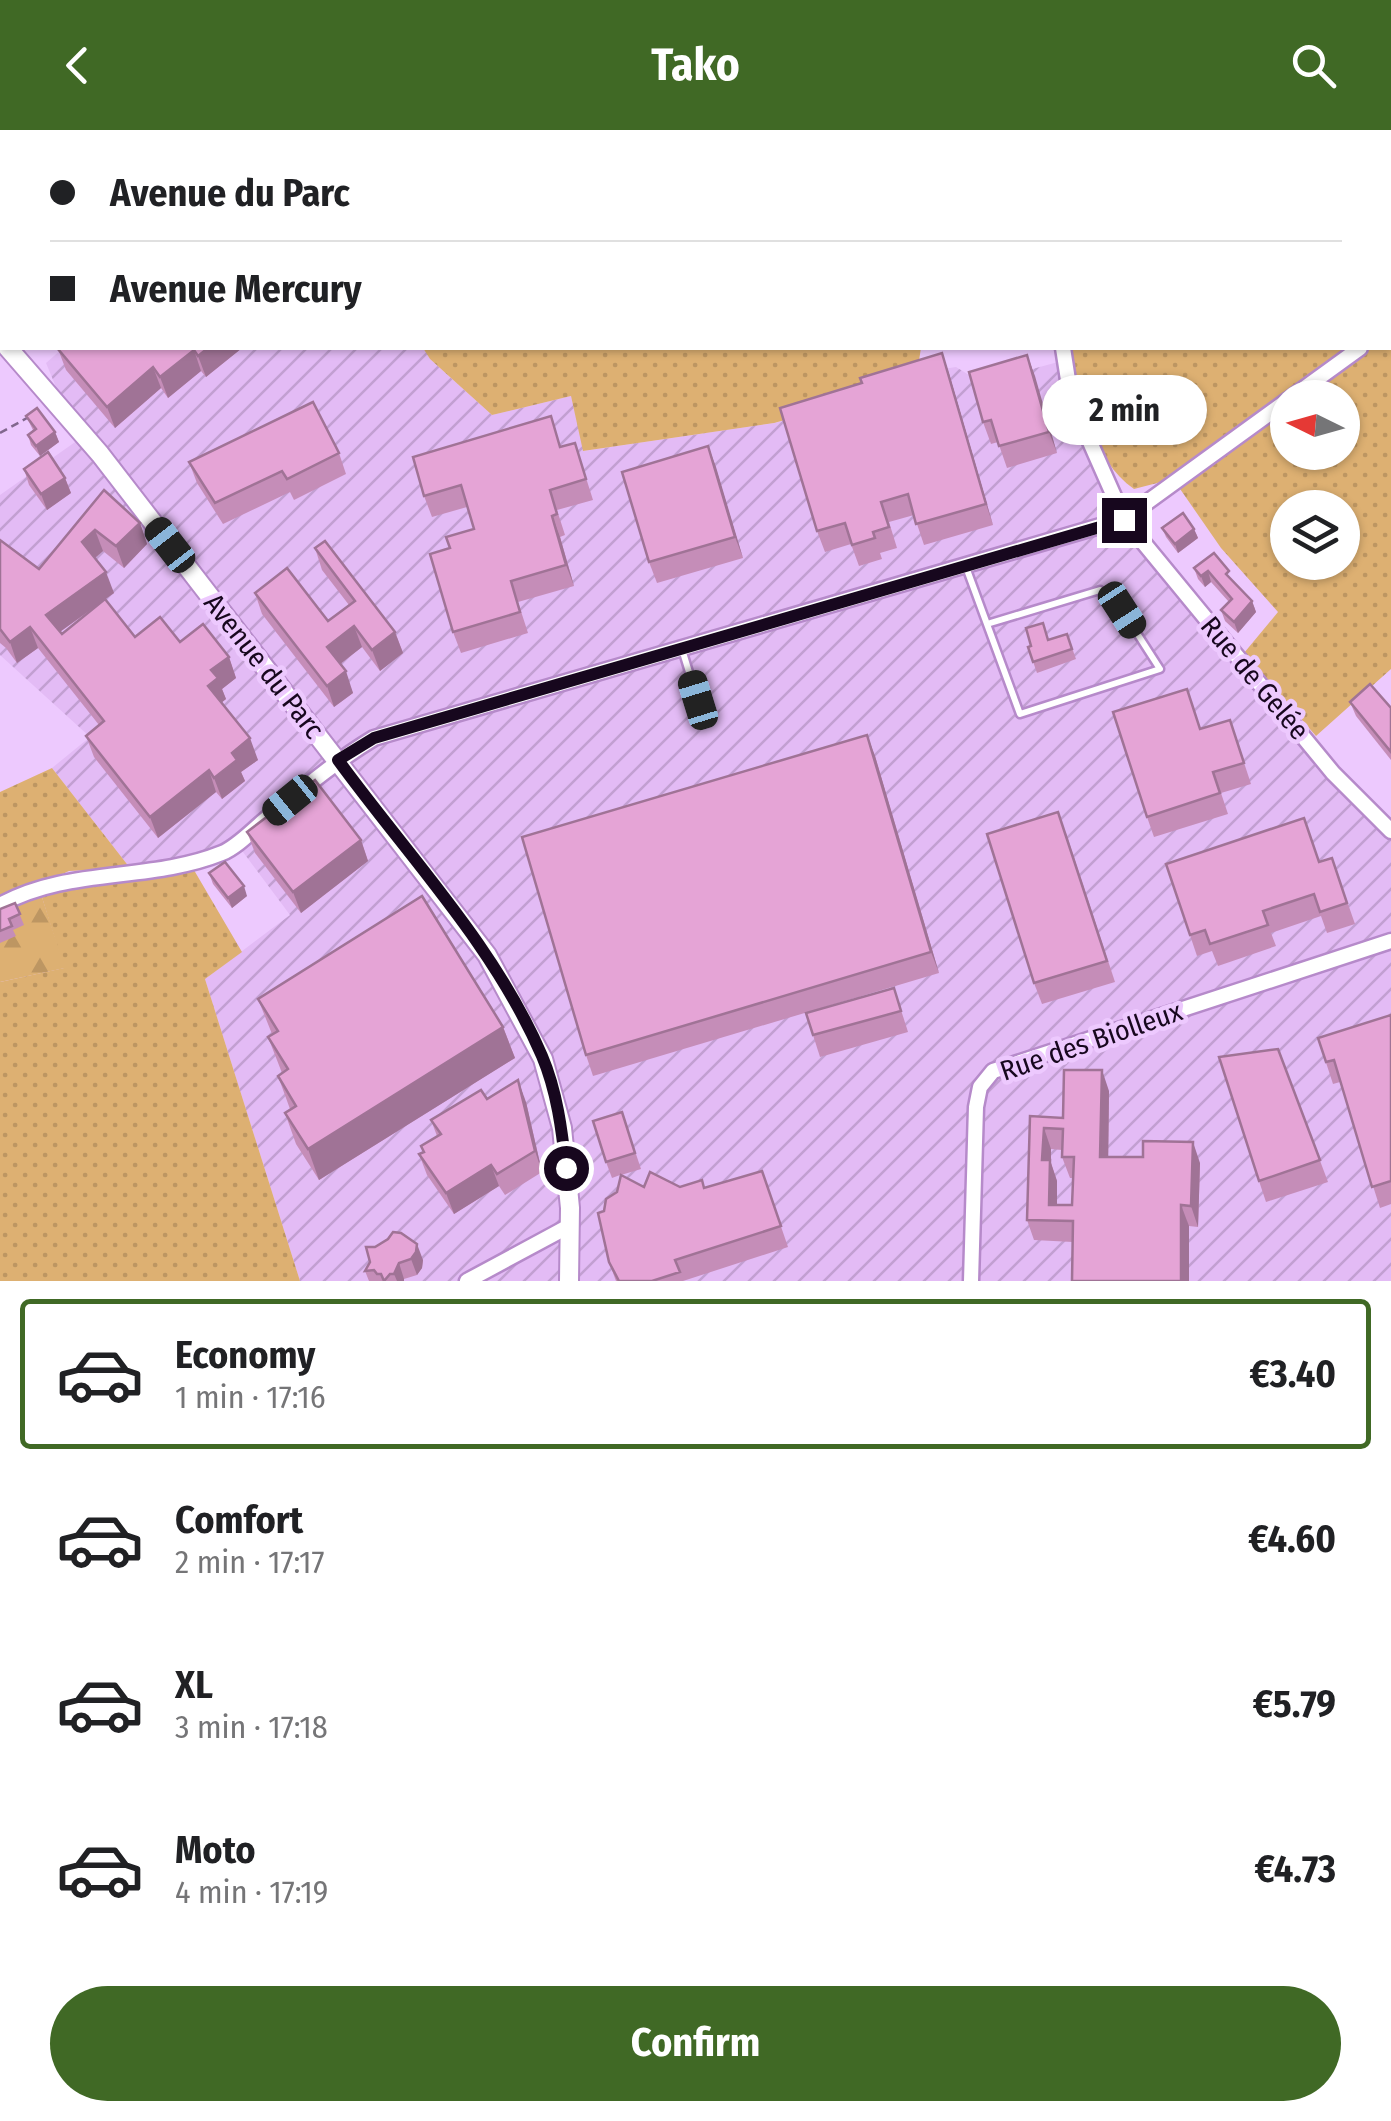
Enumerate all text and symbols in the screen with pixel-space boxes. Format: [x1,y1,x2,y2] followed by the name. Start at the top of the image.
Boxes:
[50,38,105,93] icon: back
[651,38,740,92] text: Tako
[1286,38,1341,93] icon: search
[110,170,350,216] text: Avenue du Parc
[110,266,362,312] text: Avenue Mercury
[1042,375,1206,445] callout: 2 min
[1270,380,1360,470] north arrow
[1270,380,1360,580] map controls
[1089,391,1160,429] text: 2 min
[1270,490,1360,580] button: layers
[1102,498,1147,543] route end
[140,512,200,578] car
[1093,577,1151,643] car
[197,587,331,745] street label: Avenue du Parc
[1194,610,1316,746] street label: Rue de Gelée
[675,667,721,733] car
[257,769,323,831] car
[996,994,1187,1088] street label: Rue des Biolleux
[544,1146,589,1191] route start
[55,1329,145,1419] icon: car
[175,1332,315,1378] text: Economy
[1250,1351,1336,1397] text: €3.40
[175,1378,326,1416] text: 1 min · 17:16
[55,1494,145,1584] icon: car
[175,1497,303,1543] text: Comfort
[1248,1516,1336,1562] text: €4.60
[175,1543,324,1581] text: 2 min · 17:17
[55,1659,145,1749] icon: car
[175,1662,213,1708] text: XL
[1253,1681,1336,1727] text: €5.79
[175,1708,328,1746] text: 3 min · 17:18
[55,1824,145,1914] icon: car
[175,1827,256,1873] text: Moto
[1255,1846,1336,1892] text: €4.73
[175,1873,328,1911] text: 4 min · 17:19
[50,1986,1341,2101] button: Confirm

